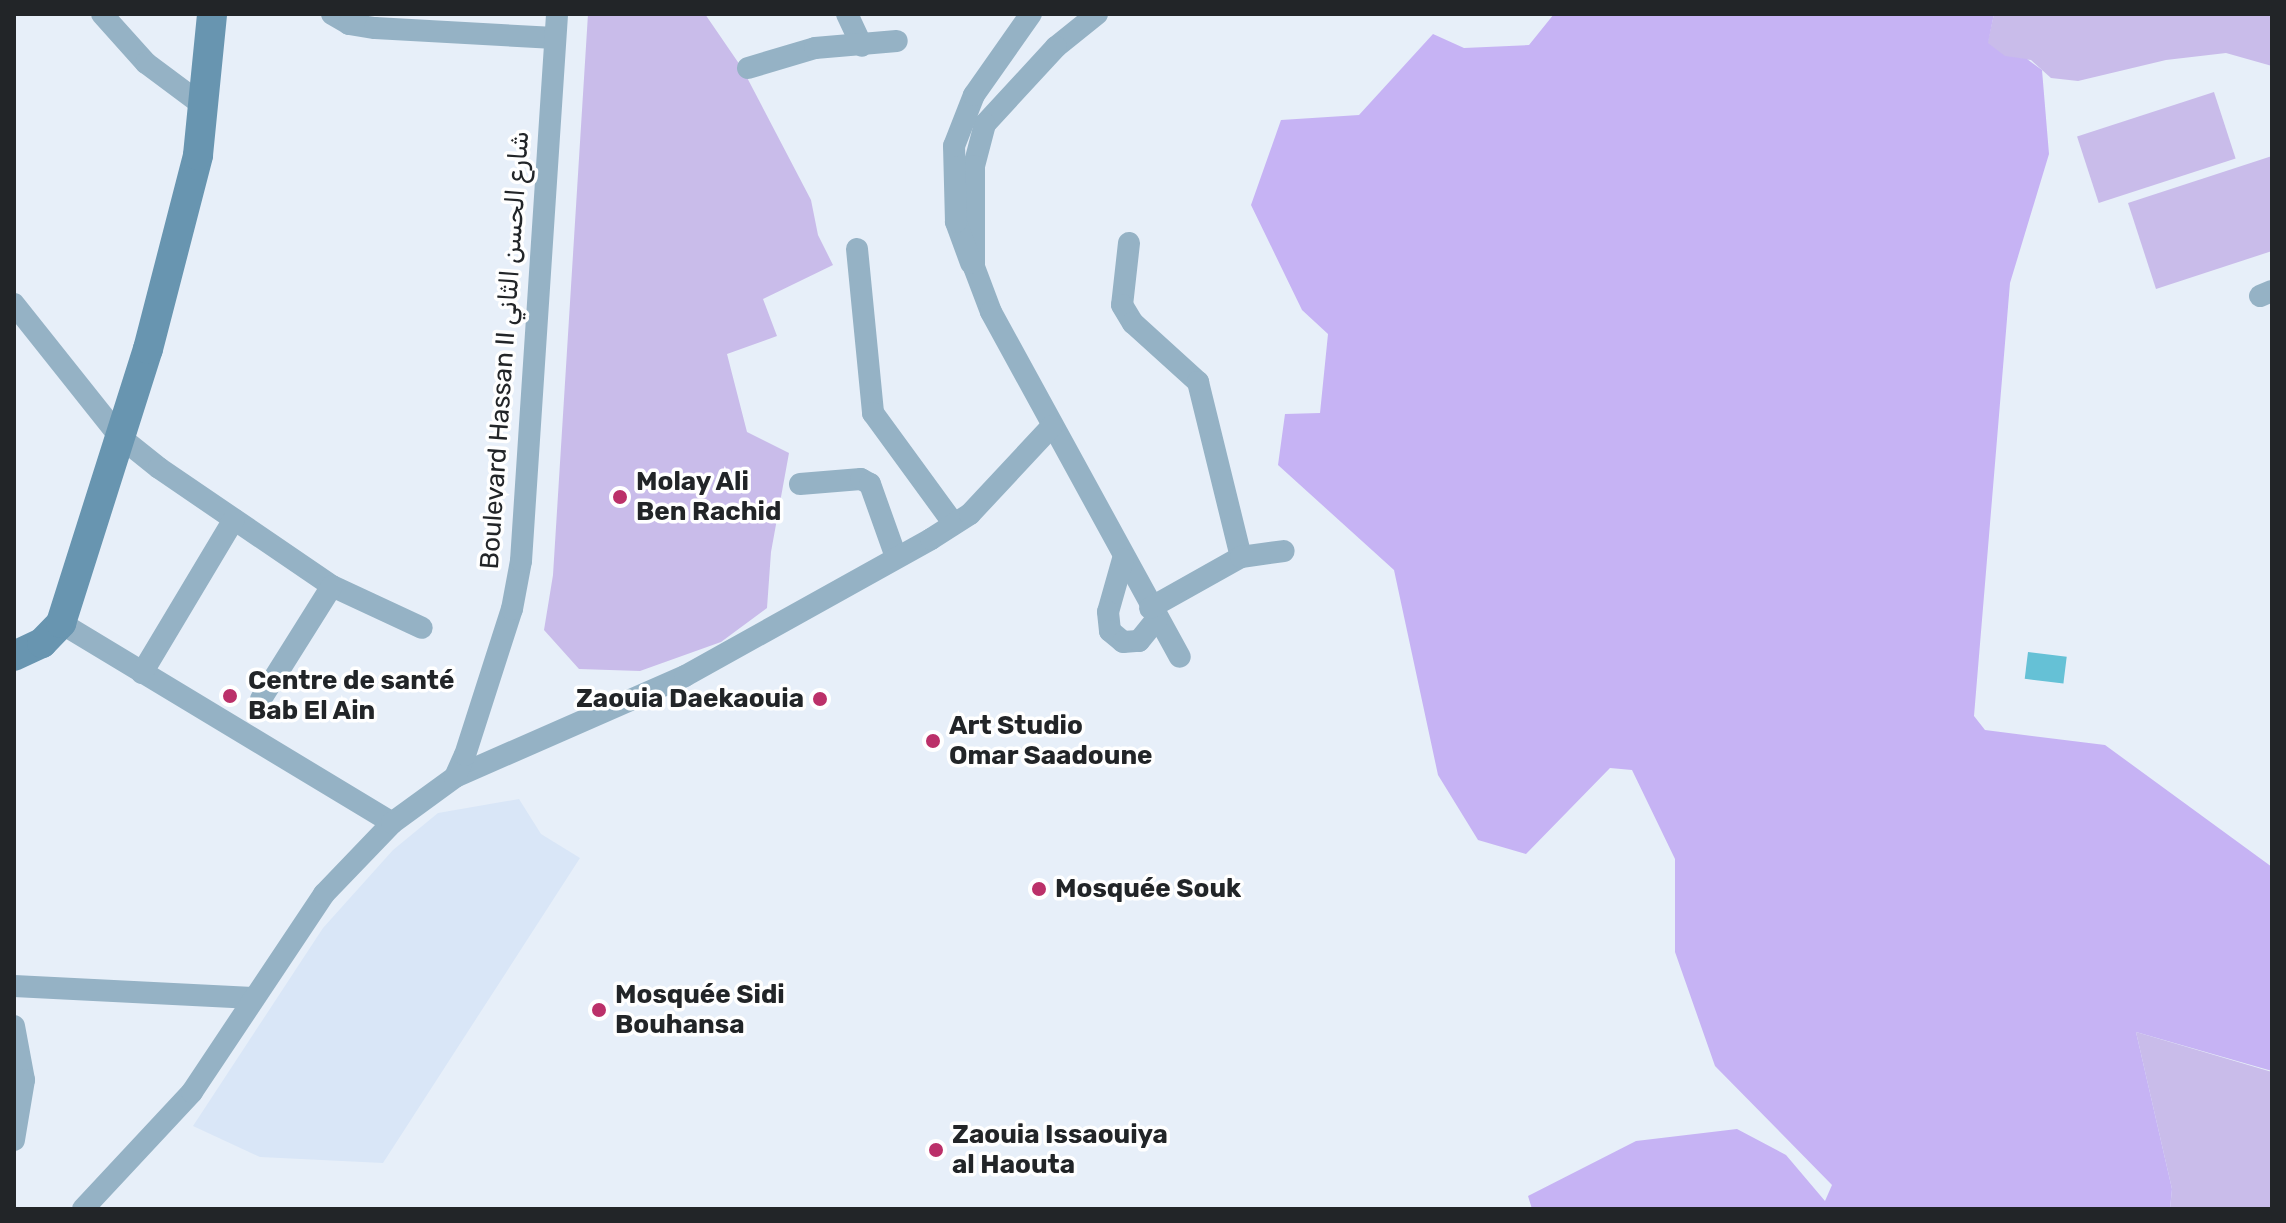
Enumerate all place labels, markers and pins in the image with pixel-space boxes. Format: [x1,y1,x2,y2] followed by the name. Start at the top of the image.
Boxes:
[636,466,781,528] place label: Molay Ali Ben Rachid
[611,488,629,506] marker: Molay Ali Ben Rachid
[248,665,454,726] place label: Centre de santé Bab El Ain
[576,683,804,715] place label: Zaouia Daekaouia
[219,685,241,707] marker: Centre de santé Bab El Ain
[811,690,829,708] marker: Zaouia Daekaouia
[949,710,1153,772] place label: Art Studio Omar Saadoune
[924,732,942,750] marker: Art Studio Omar Saadoune
[1055,873,1241,905] place label: Mosquée Souk
[1030,880,1048,898] marker: Mosquée Souk
[615,979,785,1040] place label: Mosquée Sidi Bouhansa
[590,1001,608,1019] marker: Mosquée Sidi Bouhansa
[952,1119,1168,1180] place label: Zaouia Issaouiya al Haouta
[927,1141,945,1159] marker: Zaouia Issaouiya al Haouta

